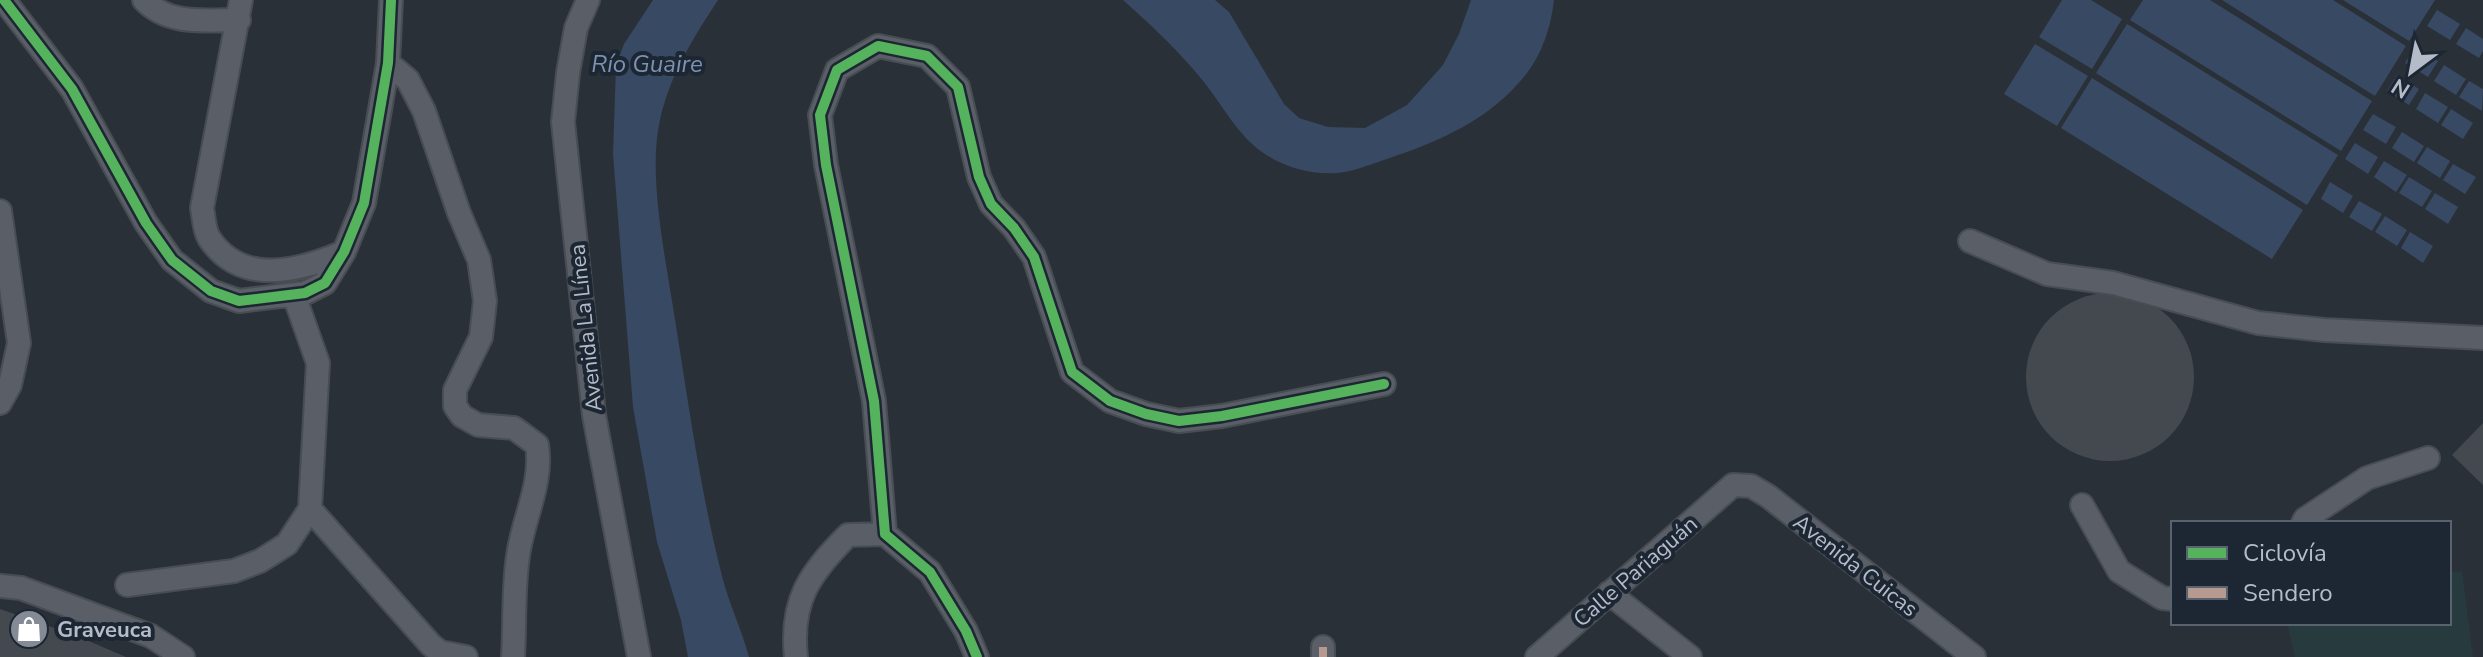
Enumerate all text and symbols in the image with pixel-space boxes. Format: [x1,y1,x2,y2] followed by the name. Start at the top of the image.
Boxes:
[2371,32,2451,112] north arrow
[591,48,703,80] water label: Río Guaire
[2386,71,2416,105] text: N
[562,243,610,413] street label: Avenida La Línea
[1787,508,1924,624] street label: Avenida Cuicas
[1567,509,1704,634] street label: Calle Pariaguán
[2171,521,2451,625] legend
[2243,537,2327,569] text: Ciclovía
[2243,577,2333,609] text: Sendero
[8,608,50,650] shop icon: Graveuca
[57,615,152,645] place label: Graveuca

